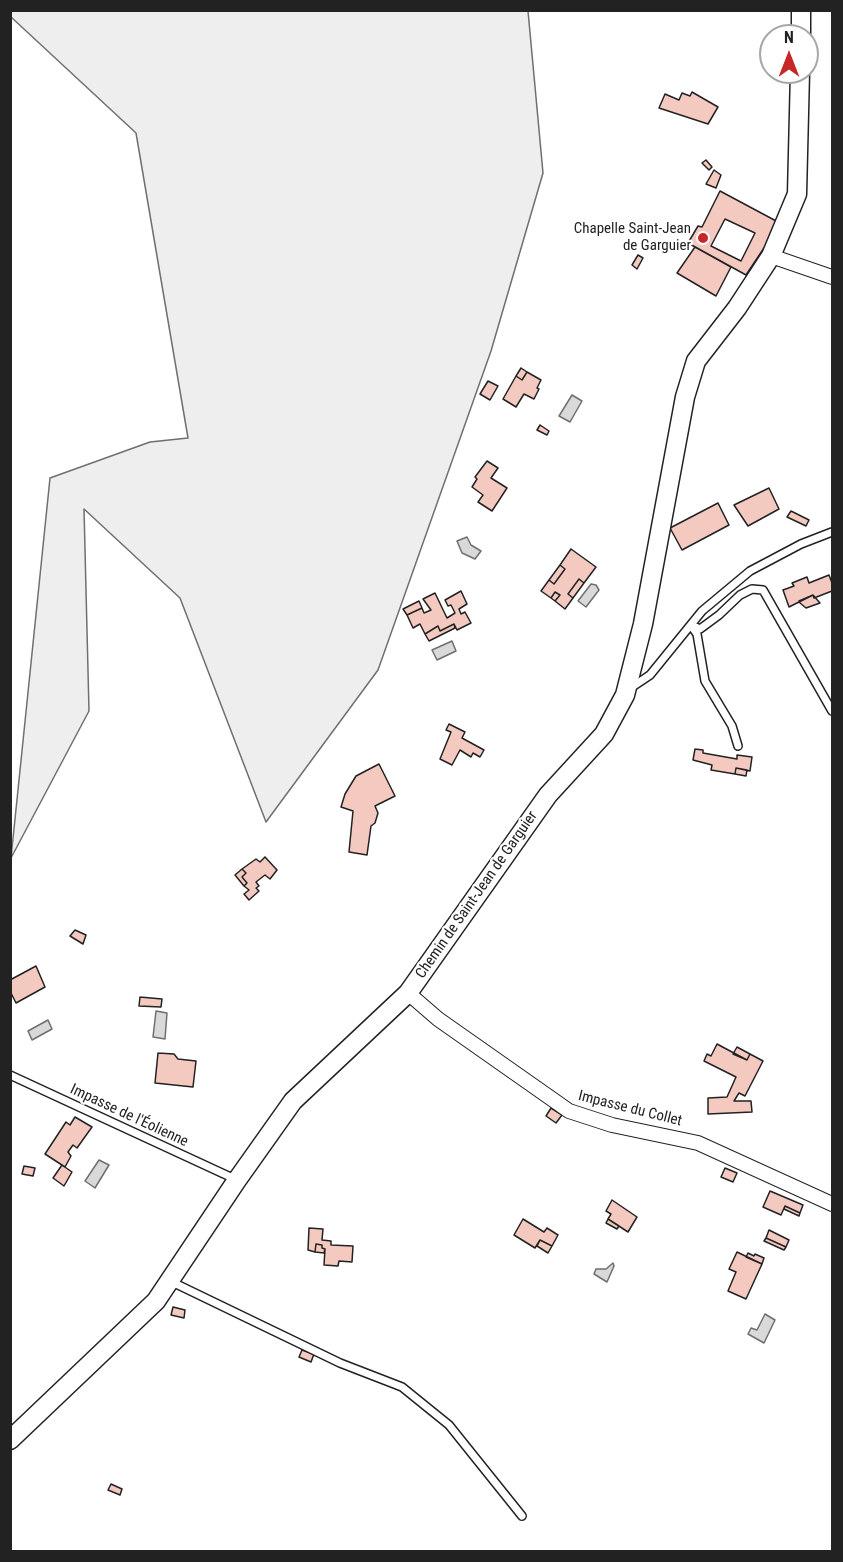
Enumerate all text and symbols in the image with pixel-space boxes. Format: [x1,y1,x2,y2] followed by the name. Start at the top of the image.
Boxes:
[759,24,819,84] north arrow
[784,28,794,47] text: N
[574,220,691,255] place label: Chapelle Saint-Jean de Garguier
[696,231,710,245] marker: Chapelle Saint-Jean de Garguier
[412,808,542,982] street label: Chemin de Saint-Jean de Garguier
[67,1081,191,1151] street label: Impasse de l'Éolienne
[576,1087,684,1131] street label: Impasse du Collet

